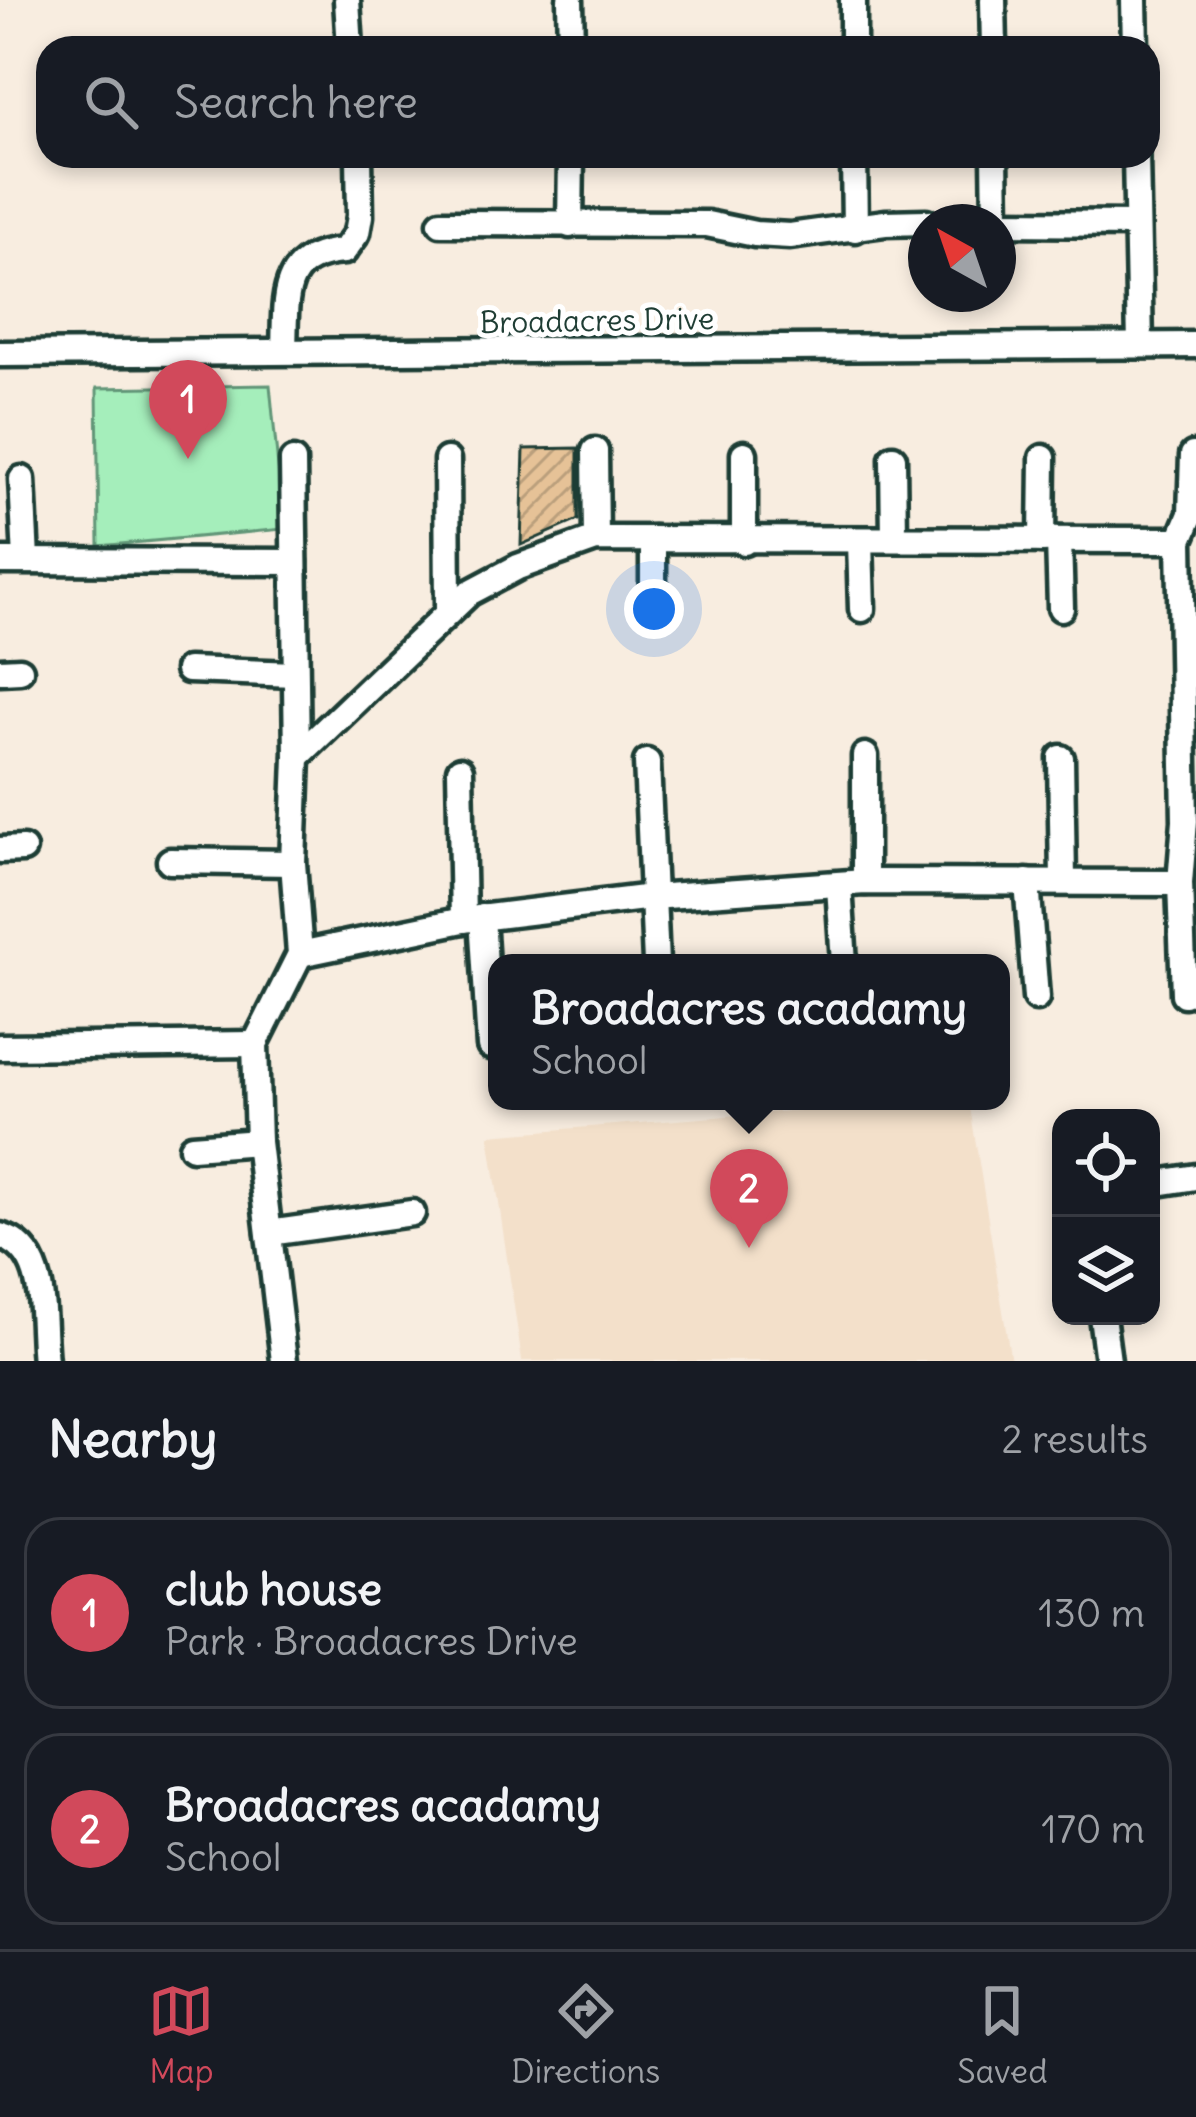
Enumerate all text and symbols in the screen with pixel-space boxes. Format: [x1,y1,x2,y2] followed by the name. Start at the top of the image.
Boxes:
[36,36,1160,168] search box
[78,69,144,135] icon: search
[174,74,418,130] text: Search here
[908,204,1016,312] north arrow
[479,299,715,341] street label: Broadacres Drive
[149,360,227,459] pin: 1
[624,579,684,639] your location
[488,954,1010,1110] popup
[531,980,967,1036] text: Broadacres acadamy
[531,1036,648,1085] text: School
[1052,1109,1160,1325] map controls
[1052,1109,1160,1217] button: locate
[710,1149,788,1248] pin: 2
[1052,1217,1160,1325] button: layers
[48,1407,217,1471] text: Nearby
[1001,1415,1148,1464] text: 2 results
[165,1561,382,1617] text: club house
[82,1589,98,1638] text: 1
[1038,1589,1145,1638] text: 130 m
[165,1617,578,1666] text: Park · Broadacres Drive
[165,1777,601,1833] text: Broadacres acadamy
[79,1805,101,1854] text: 2
[1041,1805,1145,1854] text: 170 m
[165,1833,282,1882] text: School
[148,1978,214,2092] tab: Map
[511,1978,660,2092] tab: Directions
[957,1978,1048,2092] tab: Saved

